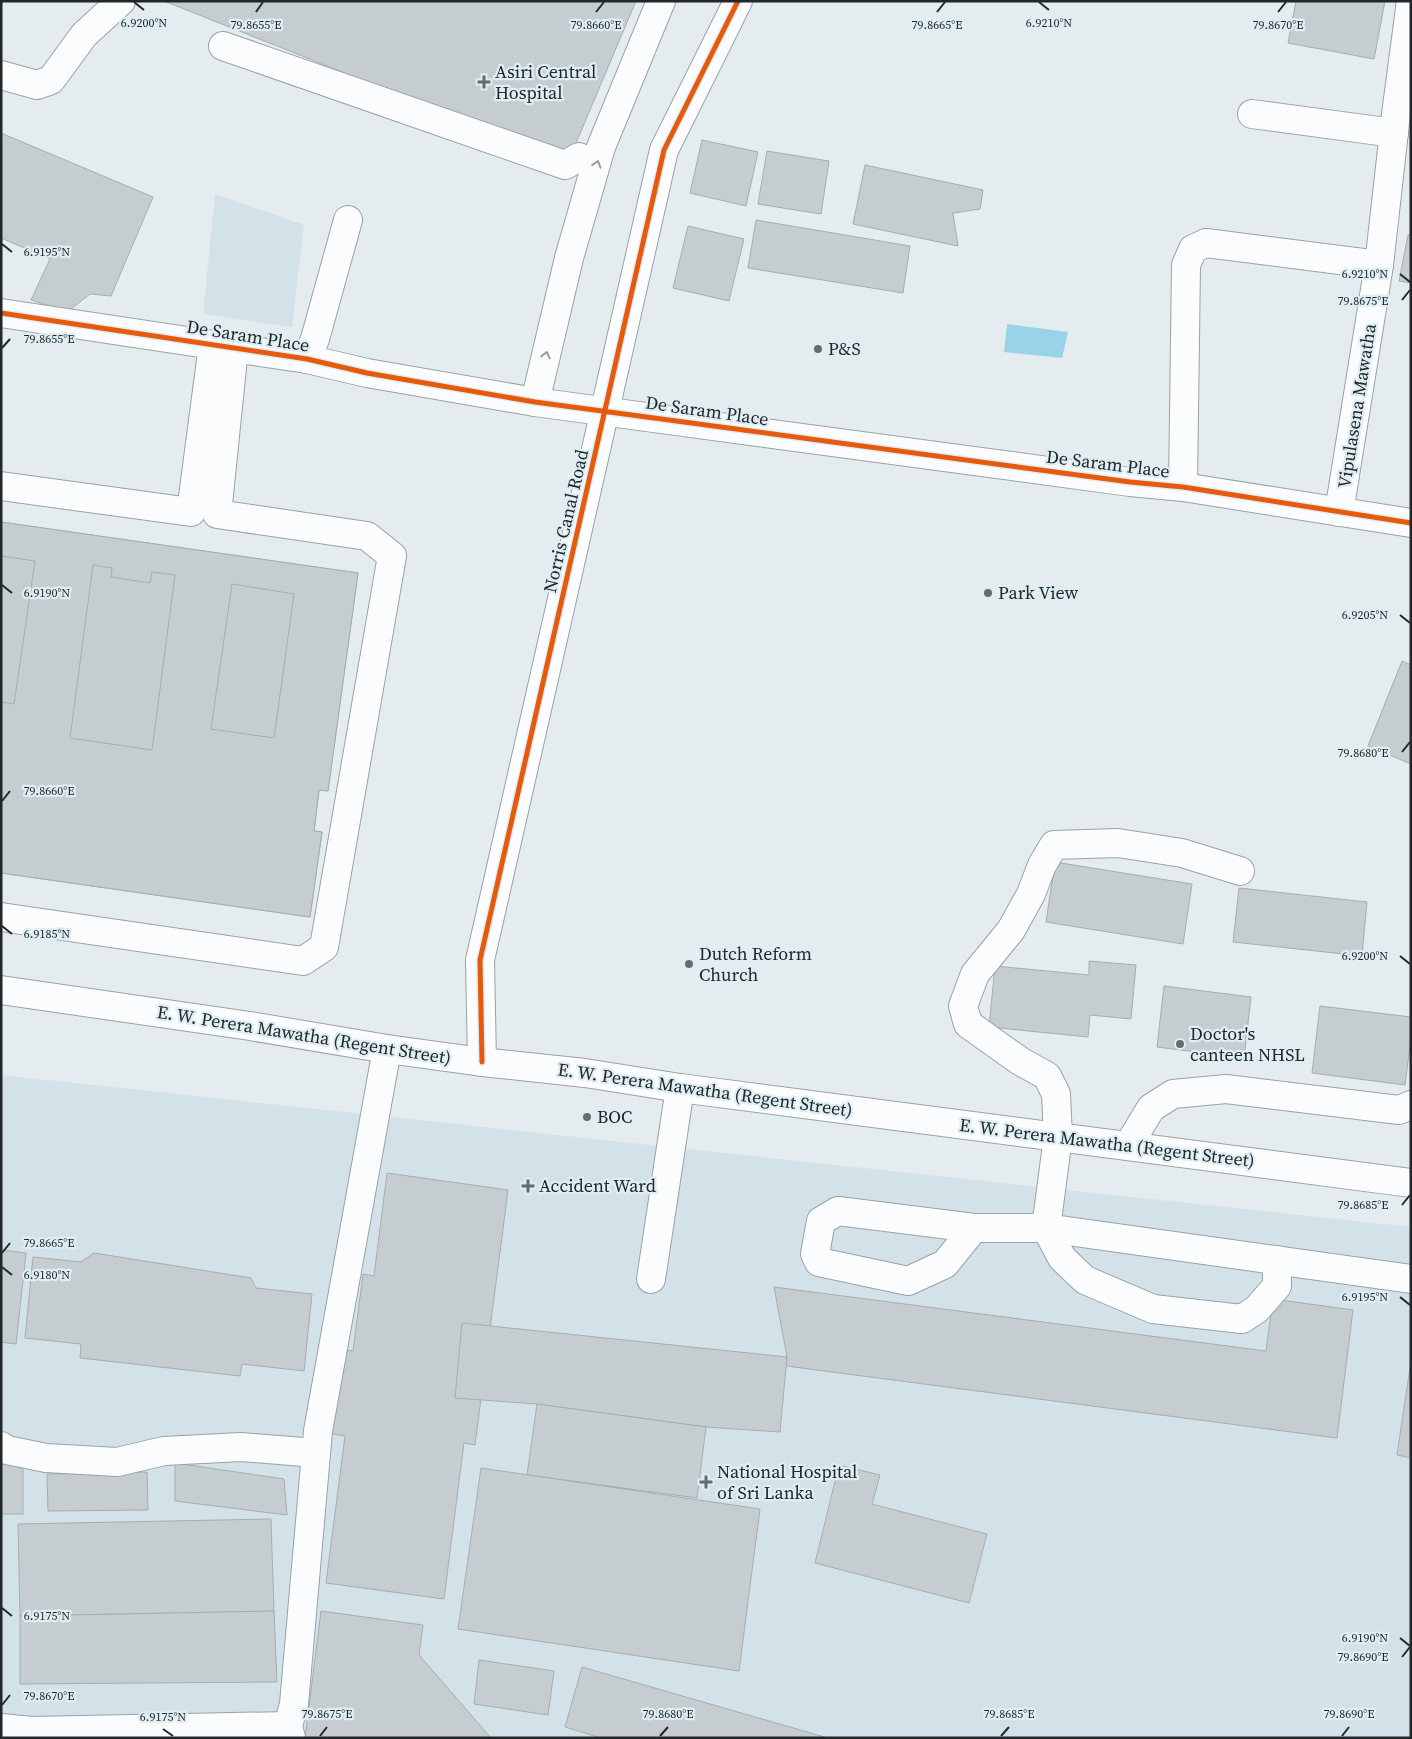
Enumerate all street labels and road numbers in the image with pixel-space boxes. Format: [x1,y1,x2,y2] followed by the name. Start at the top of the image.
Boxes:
[185,313,311,358] street label: De Saram Place
[1331,321,1382,490] street label: Vipulasena Mawatha
[644,389,770,432] street label: De Saram Place
[1045,444,1171,483] street label: De Saram Place
[537,447,594,595] street label: Norris Canal Road
[155,999,453,1070] street label: E. W. Perera Mawatha (Regent Street)
[556,1056,854,1123] street label: E. W. Perera Mawatha (Regent Street)
[958,1112,1256,1173] street label: E. W. Perera Mawatha (Regent Street)

